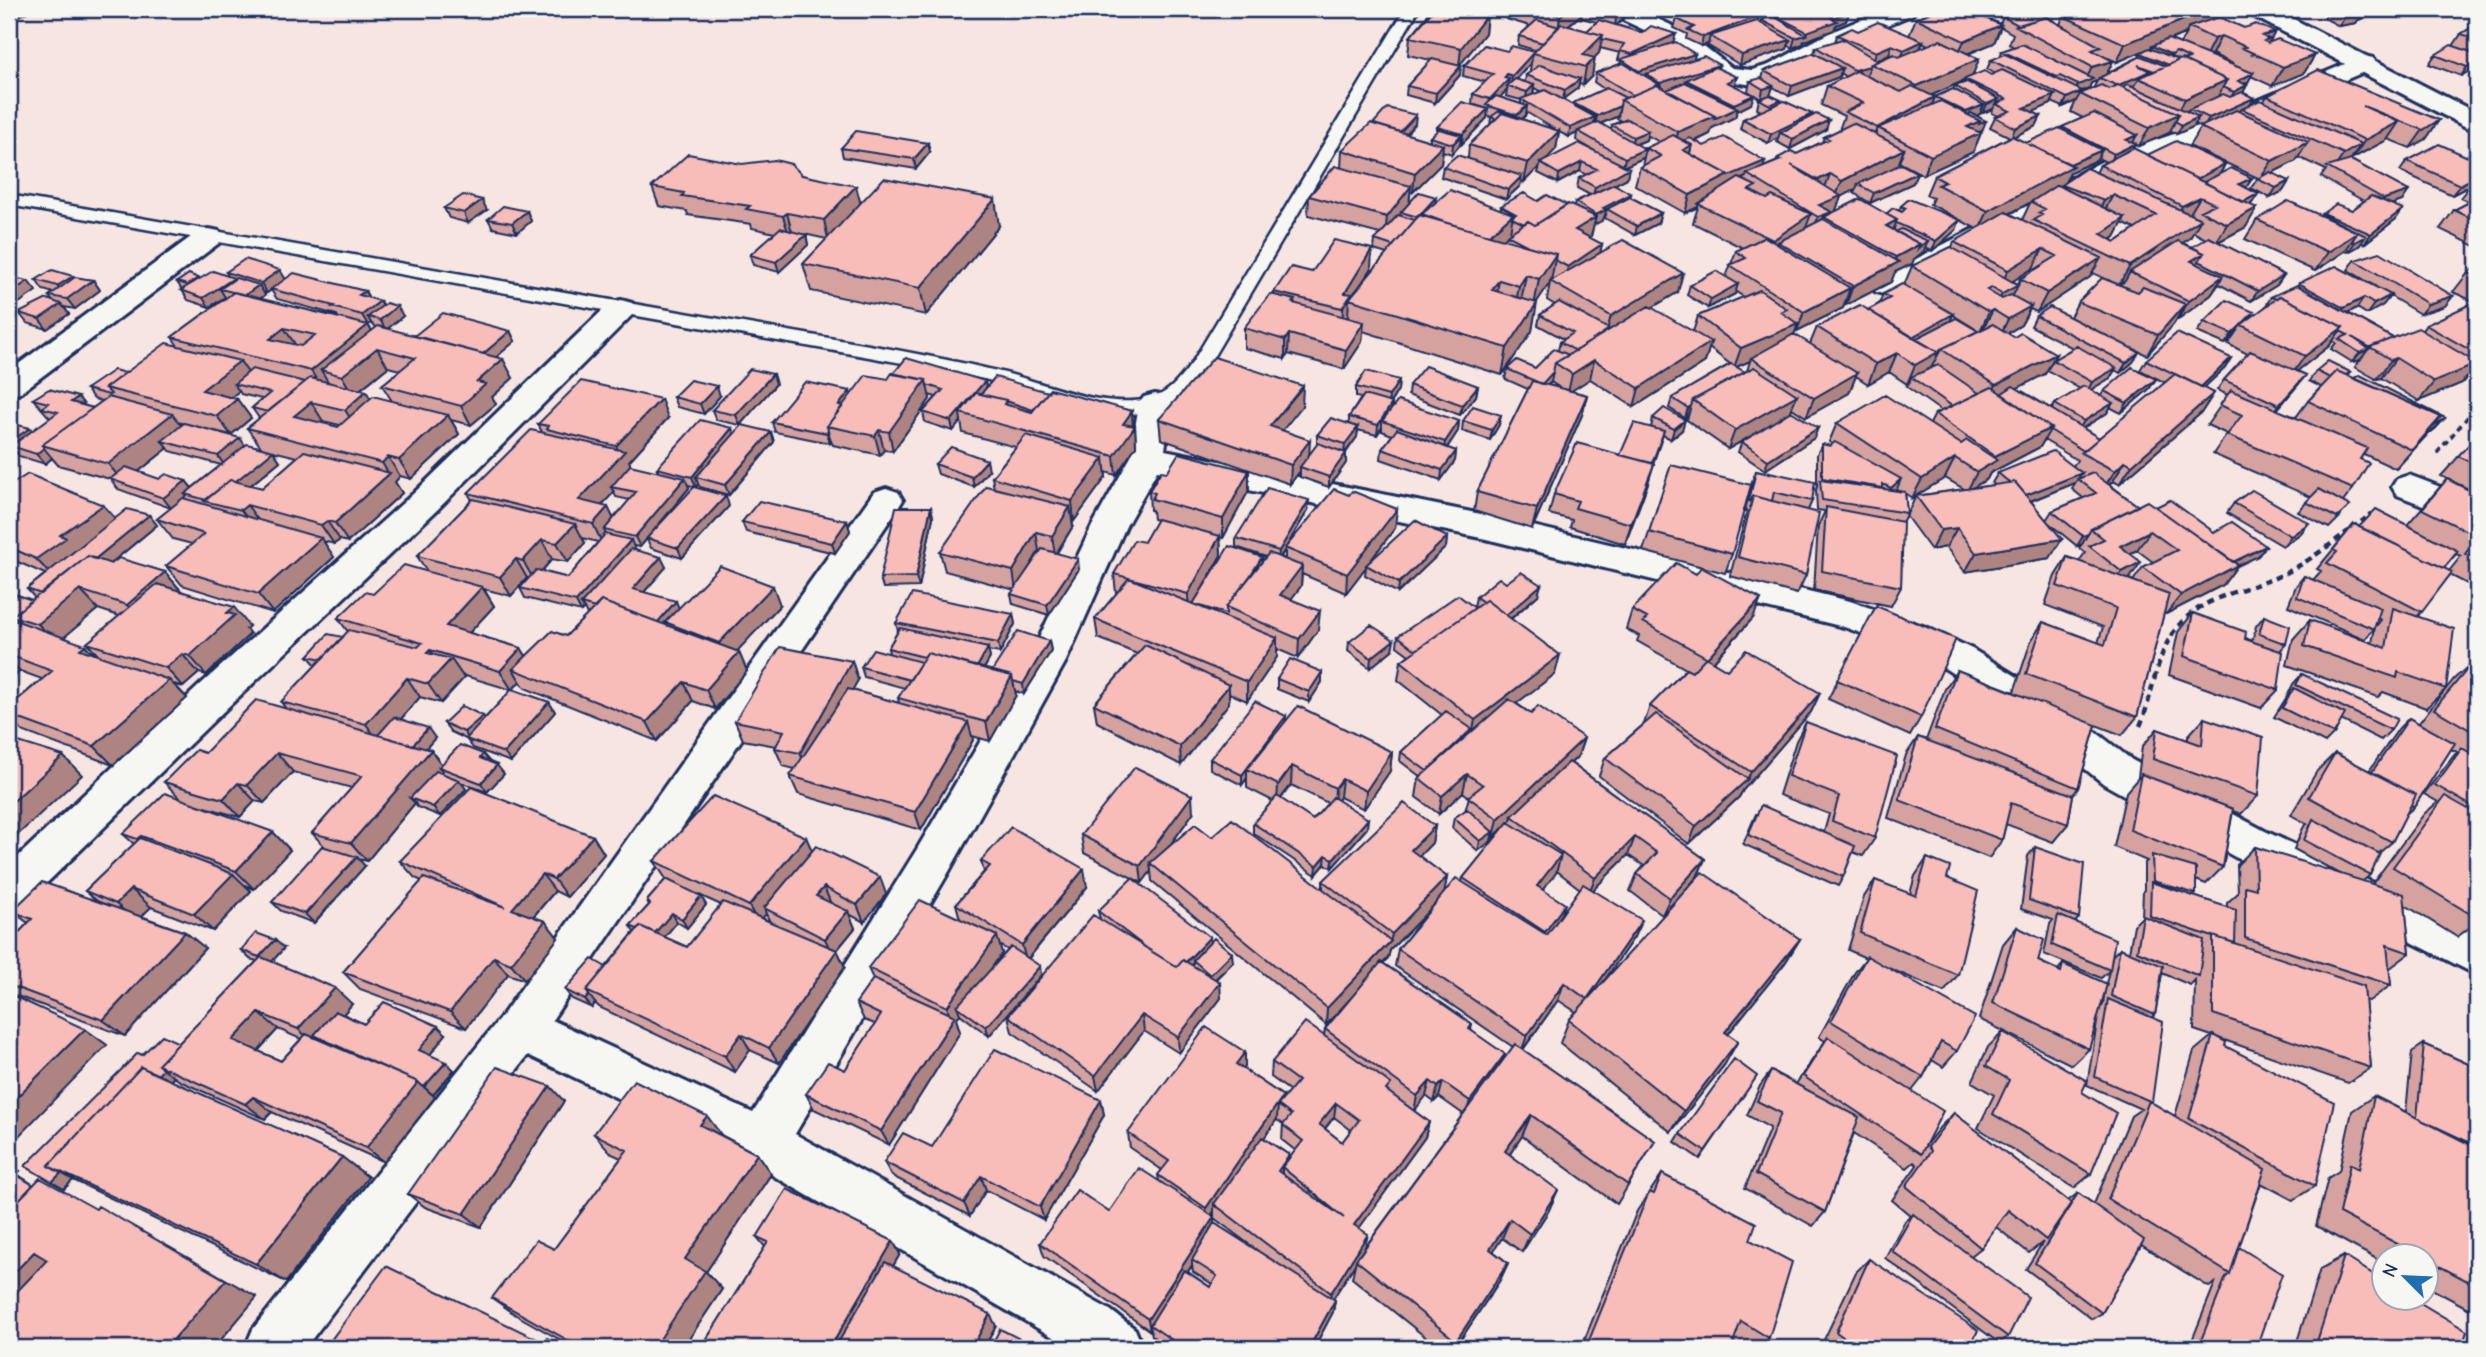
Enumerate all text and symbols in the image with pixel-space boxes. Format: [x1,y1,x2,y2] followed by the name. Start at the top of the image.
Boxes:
[2370,1242,2440,1312] north arrow
[2378,1260,2403,1281] text: N

